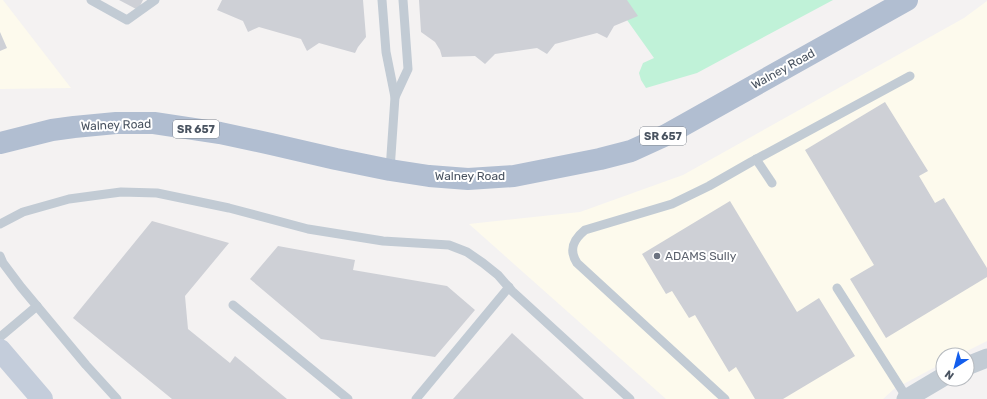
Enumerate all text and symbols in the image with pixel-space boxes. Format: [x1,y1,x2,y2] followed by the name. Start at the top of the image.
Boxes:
[749,46,817,92] street label: Walney Road
[81,117,151,133] street label: Walney Road
[173,120,219,138] road number: SR 657
[640,127,686,145] road number: SR 657
[435,169,505,183] street label: Walney Road
[665,249,737,263] place label: ADAMS Sully
[652,251,662,261] marker: ADAMS Sully
[935,347,975,387] north arrow
[942,367,956,382] text: N

